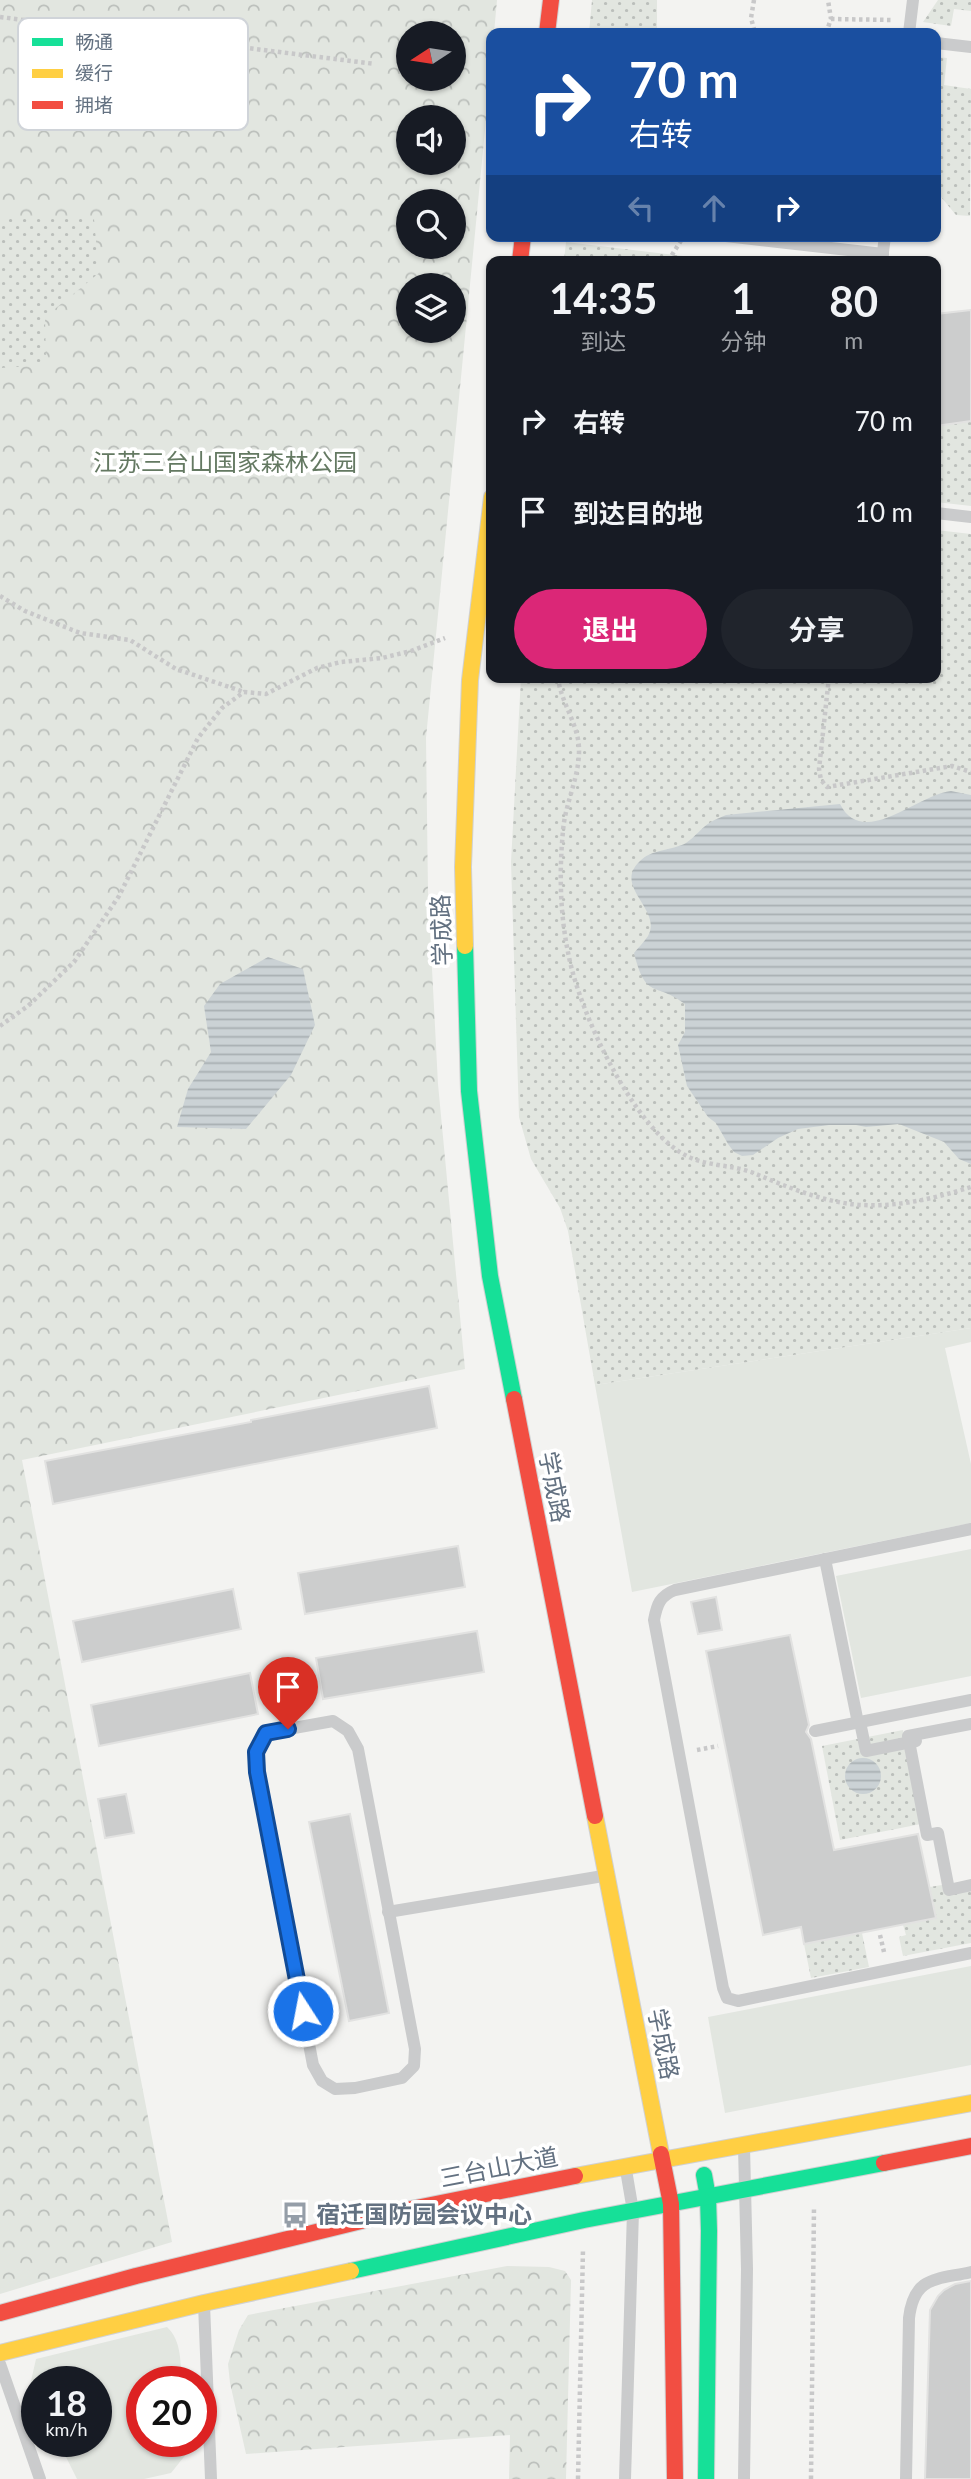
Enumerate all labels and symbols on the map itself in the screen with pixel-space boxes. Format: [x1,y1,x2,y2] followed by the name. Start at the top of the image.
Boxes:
[18,18,248,130] legend
[396,21,466,91] north arrow
[75,30,113,53] text: 畅通
[75,61,113,84] text: 缓行
[75,93,113,116] text: 拥堵
[93,447,357,476] park label: 江苏三台山国家森林公园
[425,894,456,967] street label: 学成路
[534,1449,577,1525] street label: 学成路
[258,1657,318,1729] pin
[266,1974,340,2048] position arrow
[643,2006,686,2082] street label: 学成路
[437,2141,560,2192] street label: 三台山大道
[316,2199,532,2228] place label: 宿迁国防园会议中心
[280,2200,310,2230] bus stop icon: 宿迁国防园会议中心
[126,2366,217,2457] speed limit sign: 20

